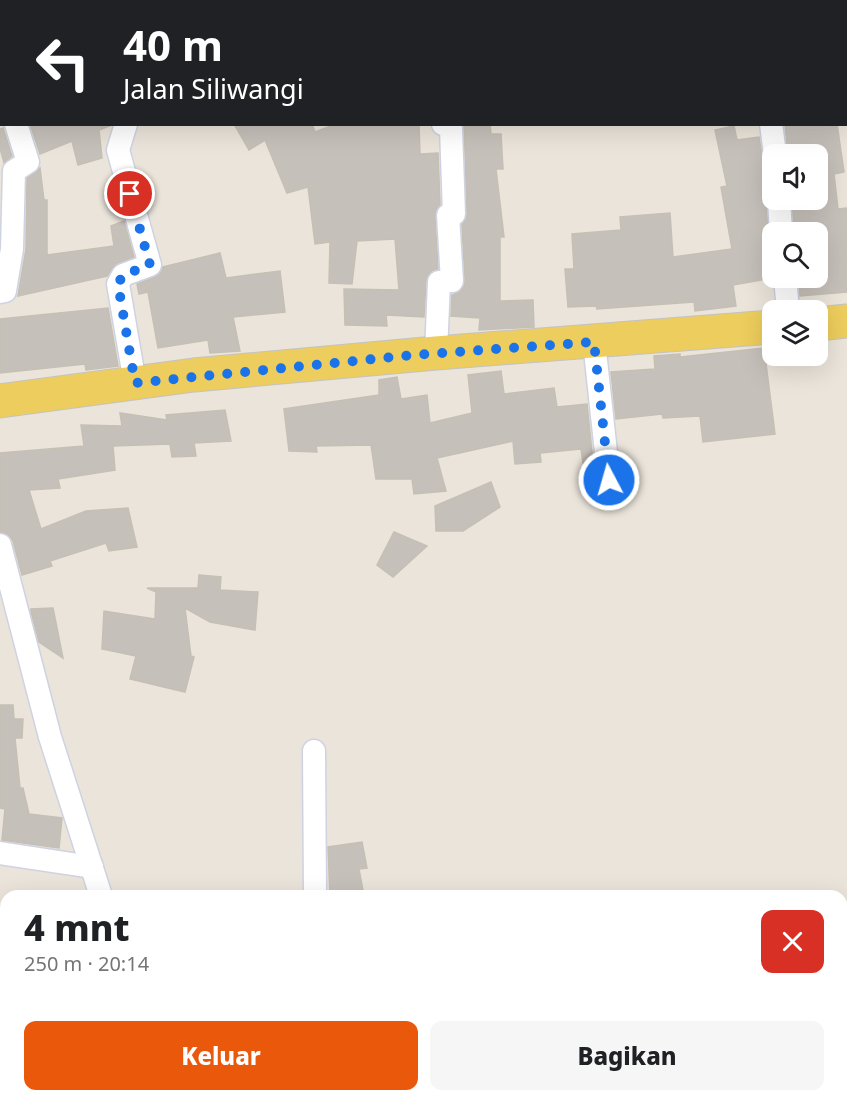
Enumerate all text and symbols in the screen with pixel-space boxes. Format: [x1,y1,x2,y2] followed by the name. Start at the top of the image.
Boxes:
[123,16,223,73] text: 40 m
[24,24,102,102] icon: left
[123,70,304,107] text: Jalan Siliwangi
[762,144,828,366] map controls
[762,144,828,210] button: sound
[104,168,155,219] pin
[113,177,146,210] icon: arrive
[762,222,828,288] button: search
[762,300,828,366] button: layers
[577,448,641,512] position arrow
[24,903,129,952] text: 4 mnt
[761,910,824,973] button: close
[24,950,149,977] text: 250 m · 20:14
[24,1021,418,1090] button: Keluar
[430,1021,824,1090] button: Bagikan

